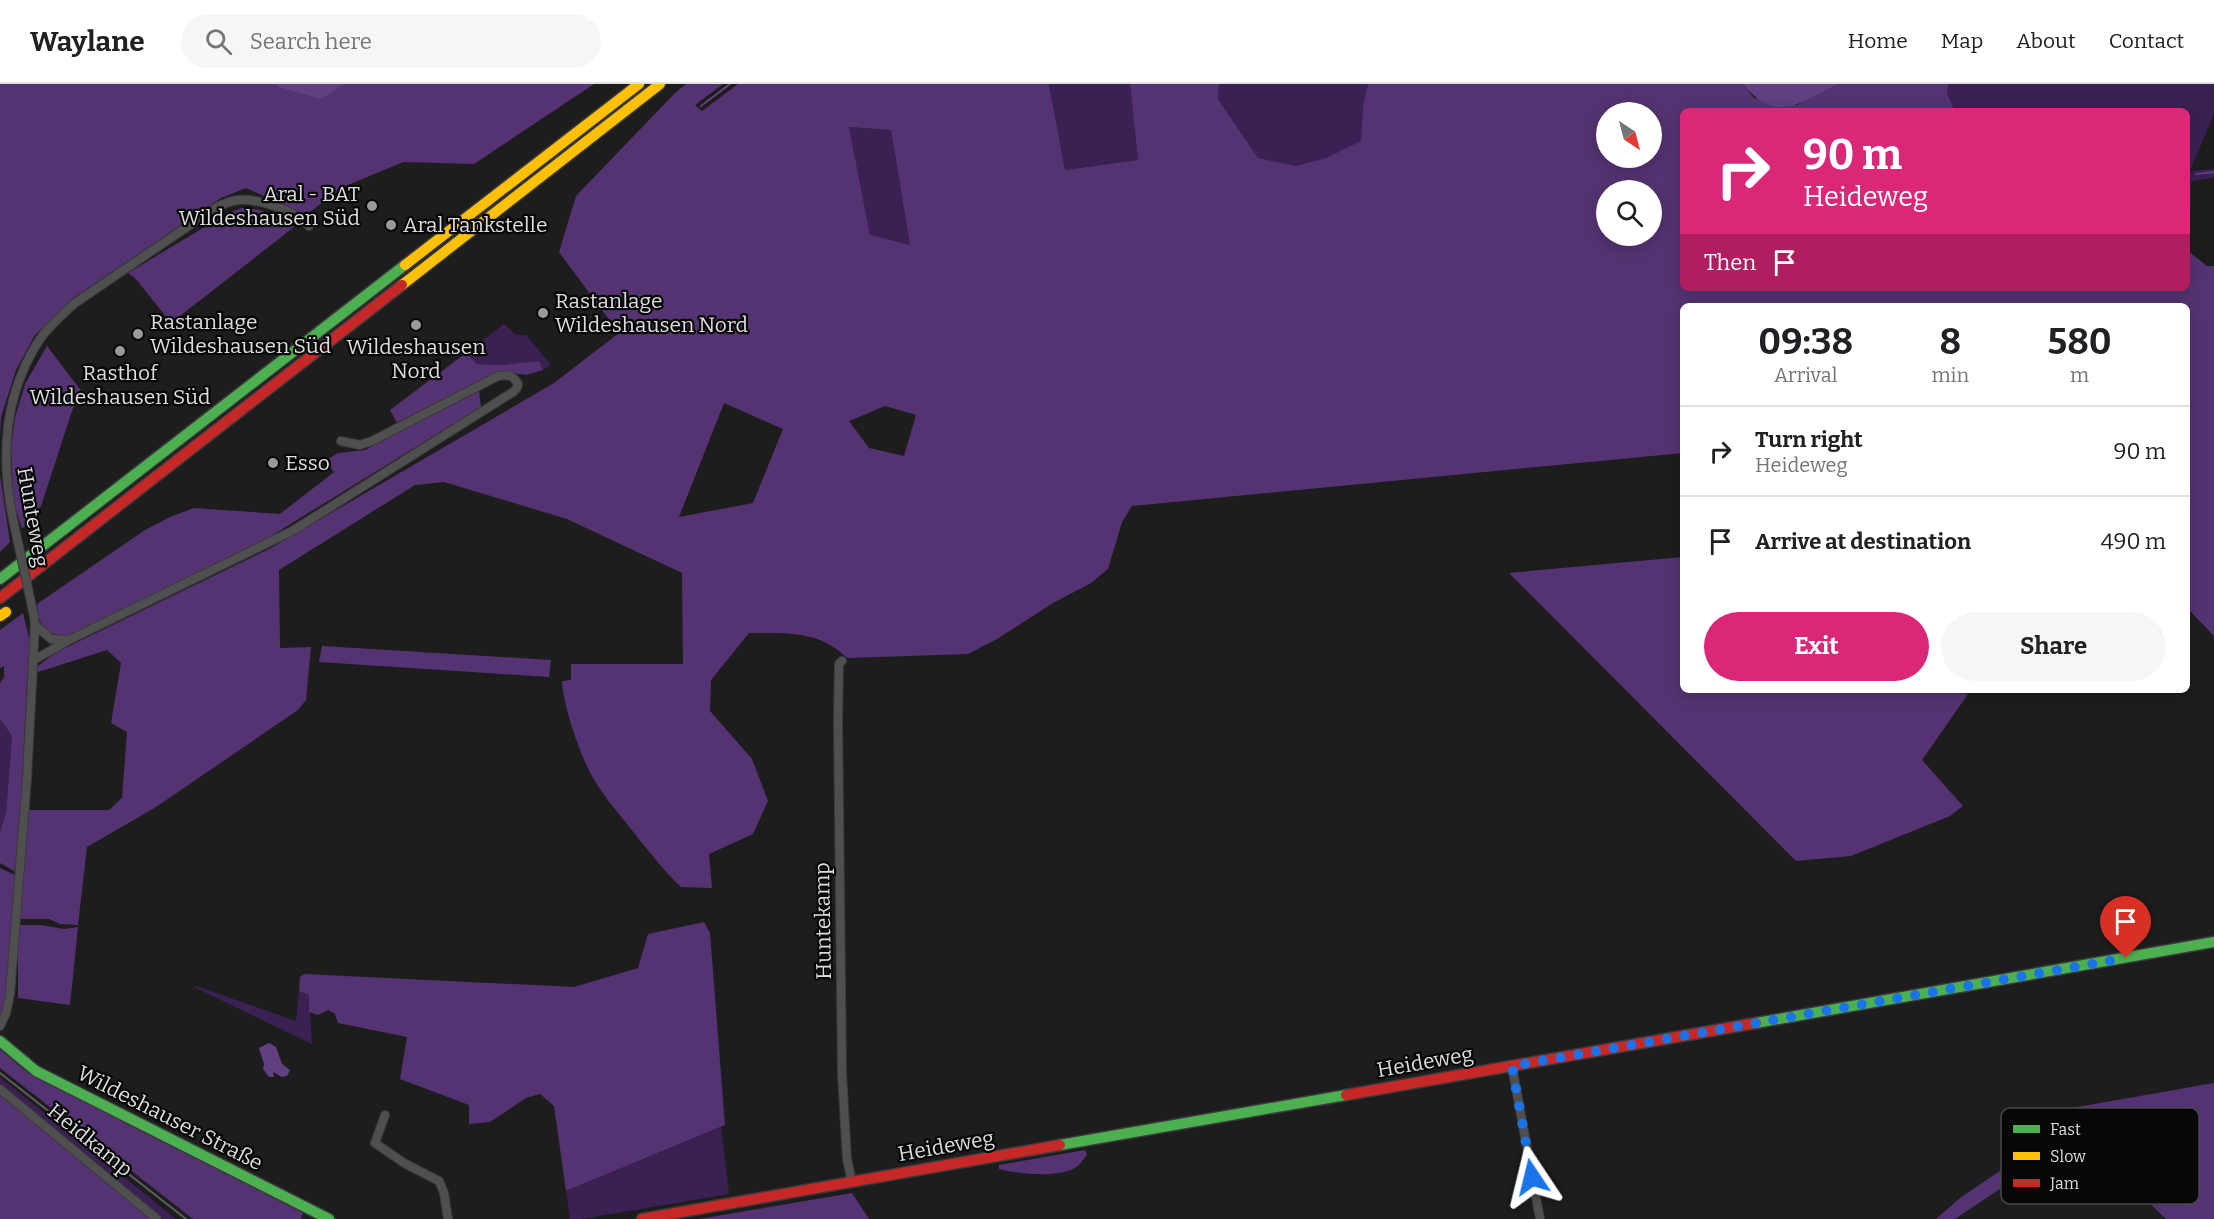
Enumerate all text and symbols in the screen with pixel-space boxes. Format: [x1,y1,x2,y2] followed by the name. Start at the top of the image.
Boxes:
[181,14,601,68] search box
[30,25,145,58] text: Waylane
[202,25,235,58] icon: search
[250,28,372,55] text: Search here
[1848,28,1908,54] text: Home
[1941,28,1983,54] text: Map
[2016,28,2076,54] text: About
[2109,28,2184,54] text: Contact
[1596,102,1662,168] north arrow
[1596,102,1662,246] map controls
[1803,130,1902,180] text: 90 m
[1704,132,1782,210] icon: right
[1596,180,1662,246] button: search
[179,181,360,231] place label: Aral - BAT Wildeshausen Süd
[1803,181,1928,213] text: Heideweg
[365,199,379,213] marker: Aral - BAT Wildeshausen Süd
[403,212,547,238] place label: Aral Tankstelle
[384,218,398,232] marker: Aral Tankstelle
[1768,246,1801,279] icon: arrive
[1704,249,1756,276] text: Then
[555,288,748,338] place label: Rastanlage Wildeshausen Nord
[536,306,550,320] marker: Rastanlage Wildeshausen Nord
[150,309,331,359] place label: Rastanlage Wildeshausen Süd
[409,318,423,332] marker: Wildeshausen Nord
[1758,320,1853,364] text: 09:38
[1940,320,1961,364] text: 8
[2047,320,2112,364] text: 580
[131,327,145,341] marker: Rastanlage Wildeshausen Süd
[346,334,486,384] place label: Wildeshausen Nord
[113,344,127,358] marker: Rasthof Wildeshausen Süd
[29,360,211,410] place label: Rasthof Wildeshausen Süd
[1774,363,1837,387] text: Arrival
[1932,363,1969,387] text: min
[2070,363,2089,387] text: m
[1755,426,1863,453] text: Turn right
[1704,435,1737,468] icon: right
[2114,438,2166,465] text: 90 m
[285,450,330,476] place label: Esso
[1755,453,1848,477] text: Heideweg
[266,456,280,470] marker: Esso
[11,465,55,569] street label: Hunteweg
[1704,525,1737,558] icon: arrive
[1755,528,1971,555] text: Arrive at destination
[2101,528,2166,555] text: 490 m
[1704,612,1929,681] button: Exit
[1941,612,2166,681] button: Share
[809,862,837,980] street label: Huntekamp
[2100,896,2151,958] pin
[2109,905,2142,938] icon: arrive
[1375,1041,1475,1083] street label: Heideweg
[73,1060,267,1176] street label: Wildeshauser Straße
[42,1098,138,1182] street label: Heidkamp
[2001,1108,2199,1204] legend
[2050,1120,2081,1139] text: Fast
[896,1125,996,1167] street label: Heideweg
[1500,1145,1564,1209] position arrow
[2050,1147,2086,1166] text: Slow
[2049,1174,2079,1193] text: Jam

